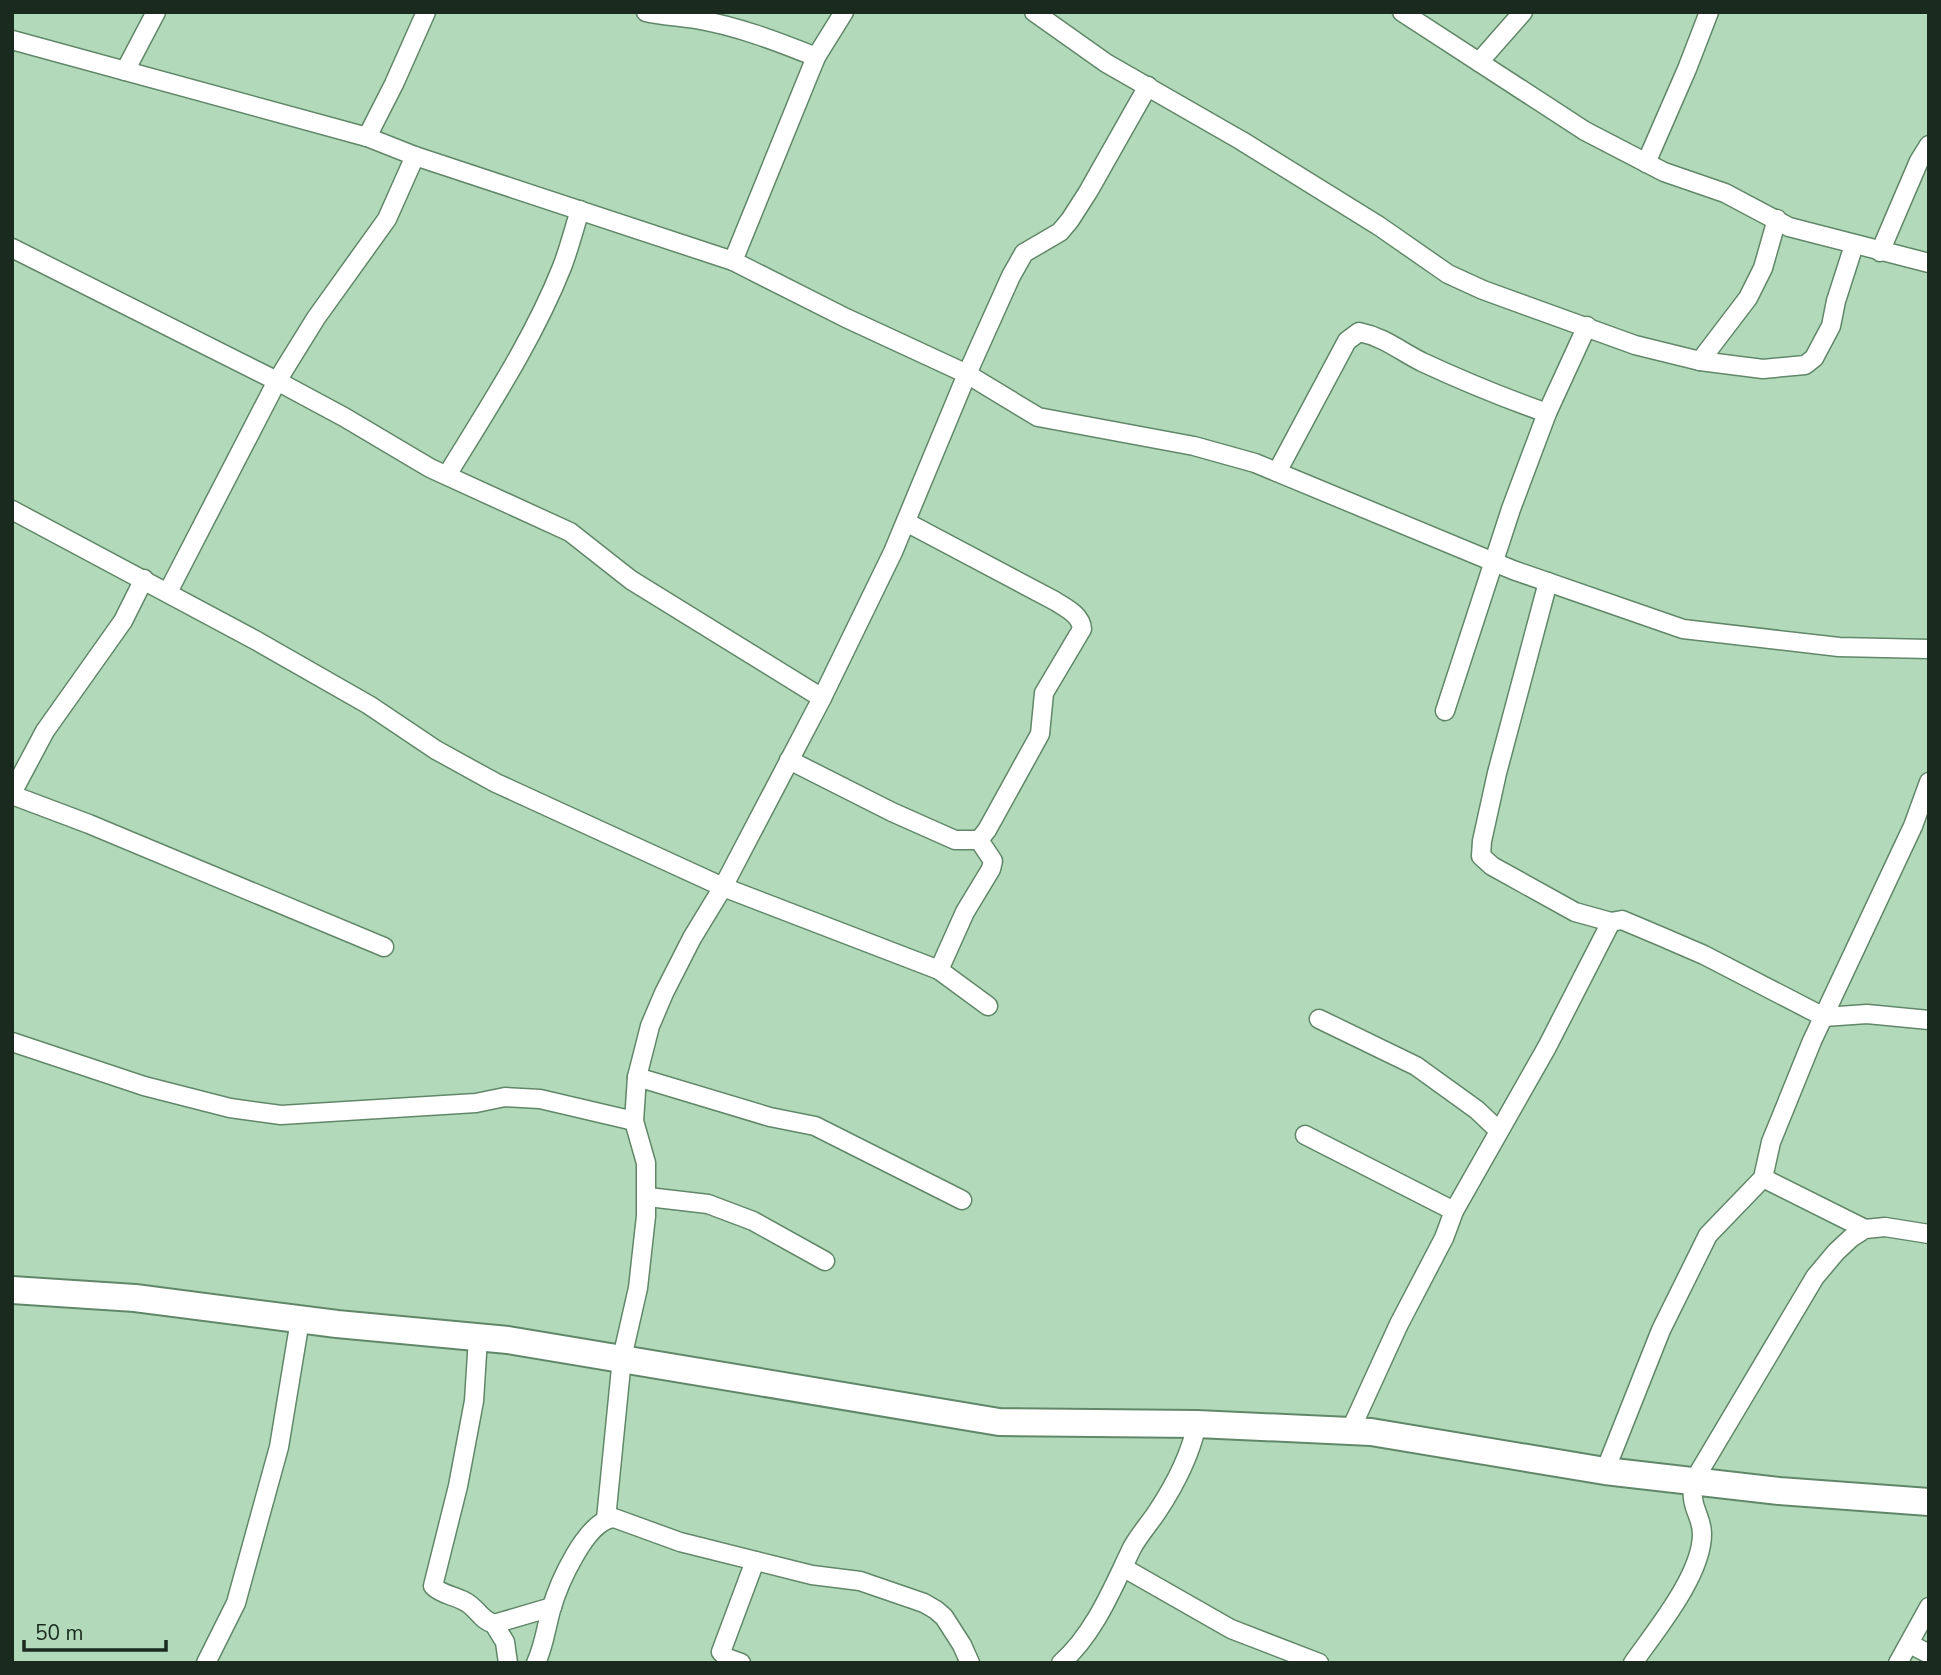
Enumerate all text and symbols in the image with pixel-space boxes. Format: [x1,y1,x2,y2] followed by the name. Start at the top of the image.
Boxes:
[24,1608,166,1652] scale bar
[35,1619,84,1647] text: 50 m

